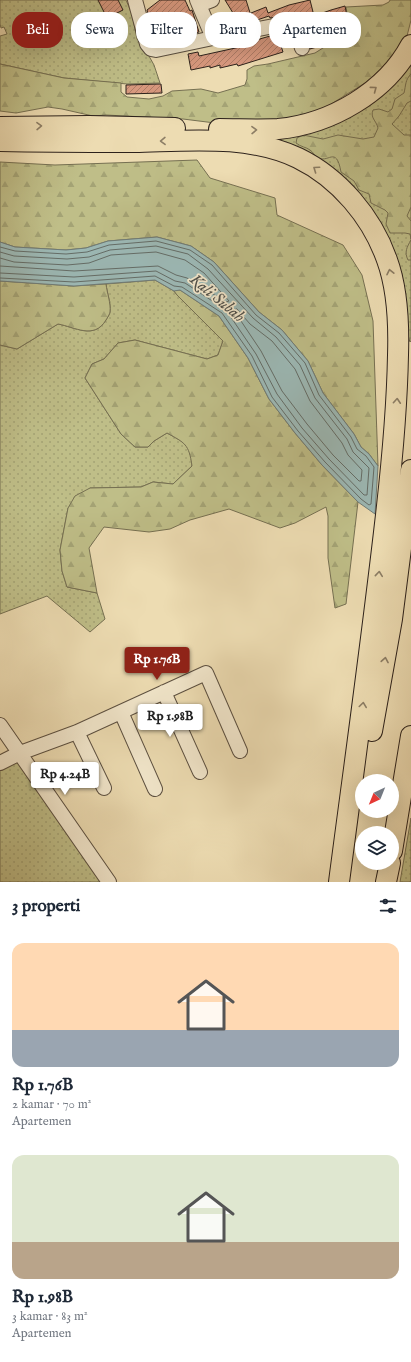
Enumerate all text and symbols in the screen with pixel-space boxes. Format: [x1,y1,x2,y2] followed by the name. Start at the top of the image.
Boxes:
[12,12,63,48] chip: Beli
[71,12,128,48] chip: Sewa
[136,12,197,48] chip: Filter
[205,12,261,48] chip: Baru
[269,12,361,48] chip: Apartemen
[370,87,377,94] one-way arrow
[36,122,42,131] one-way arrow
[251,126,257,134] one-way arrow
[160,137,166,145] one-way arrow
[313,166,320,174] one-way arrow
[185,269,248,327] water label: Kali Subah
[387,269,395,275] one-way arrow
[392,398,401,404] one-way arrow
[374,571,383,577] one-way arrow
[116,647,198,681] pin: Rp 1.76B
[134,651,180,668] text: Rp 1.76B
[380,657,389,663] one-way arrow
[358,702,367,708] one-way arrow
[129,704,211,738] pin: Rp 1.98B
[147,708,193,725] text: Rp 1.98B
[24,762,106,796] pin: Rp 4.24B
[40,766,90,783] text: Rp 4.24B
[355,774,399,818] north arrow
[355,774,399,870] map controls
[355,826,399,870] button: layers
[377,895,399,917] icon: filters
[12,896,80,917] text: 3 properti
[170,969,242,1041] icon: home
[12,1075,73,1096] text: Rp 1.76B
[12,1096,91,1113] text: 2 kamar · 70 m²
[12,1113,72,1130] text: Apartemen
[170,1181,242,1253] icon: home
[12,1287,73,1308] text: Rp 1.98B
[12,1308,88,1325] text: 3 kamar · 83 m²
[12,1325,72,1342] text: Apartemen

